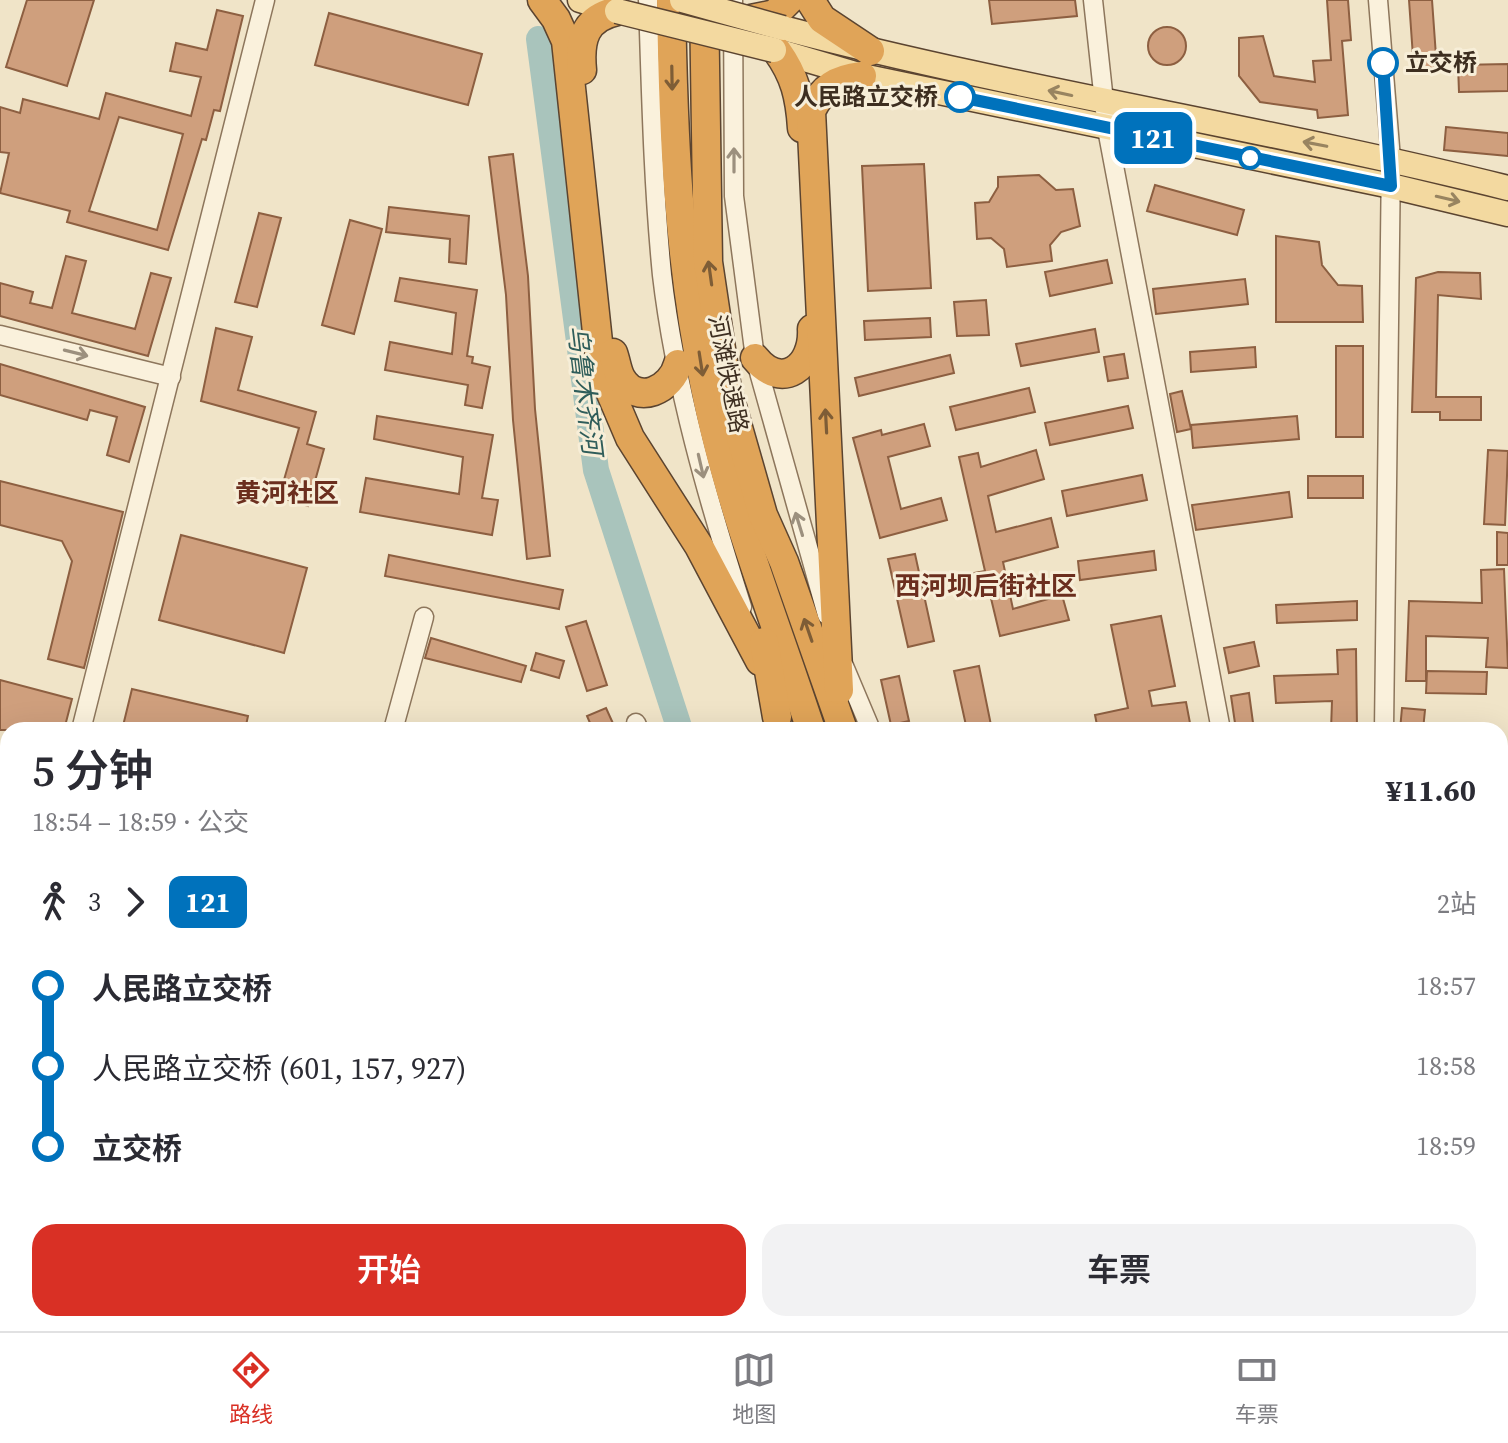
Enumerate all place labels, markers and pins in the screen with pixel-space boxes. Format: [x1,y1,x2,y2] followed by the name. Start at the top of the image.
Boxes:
[1405,46,1477,79] place label: 立交桥
[1368,48,1398,78] marker: 立交桥
[794,80,938,113] place label: 人民路立交桥
[945,82,975,112] marker: 人民路立交桥
[1239,147,1261,169] unlabelled marker

